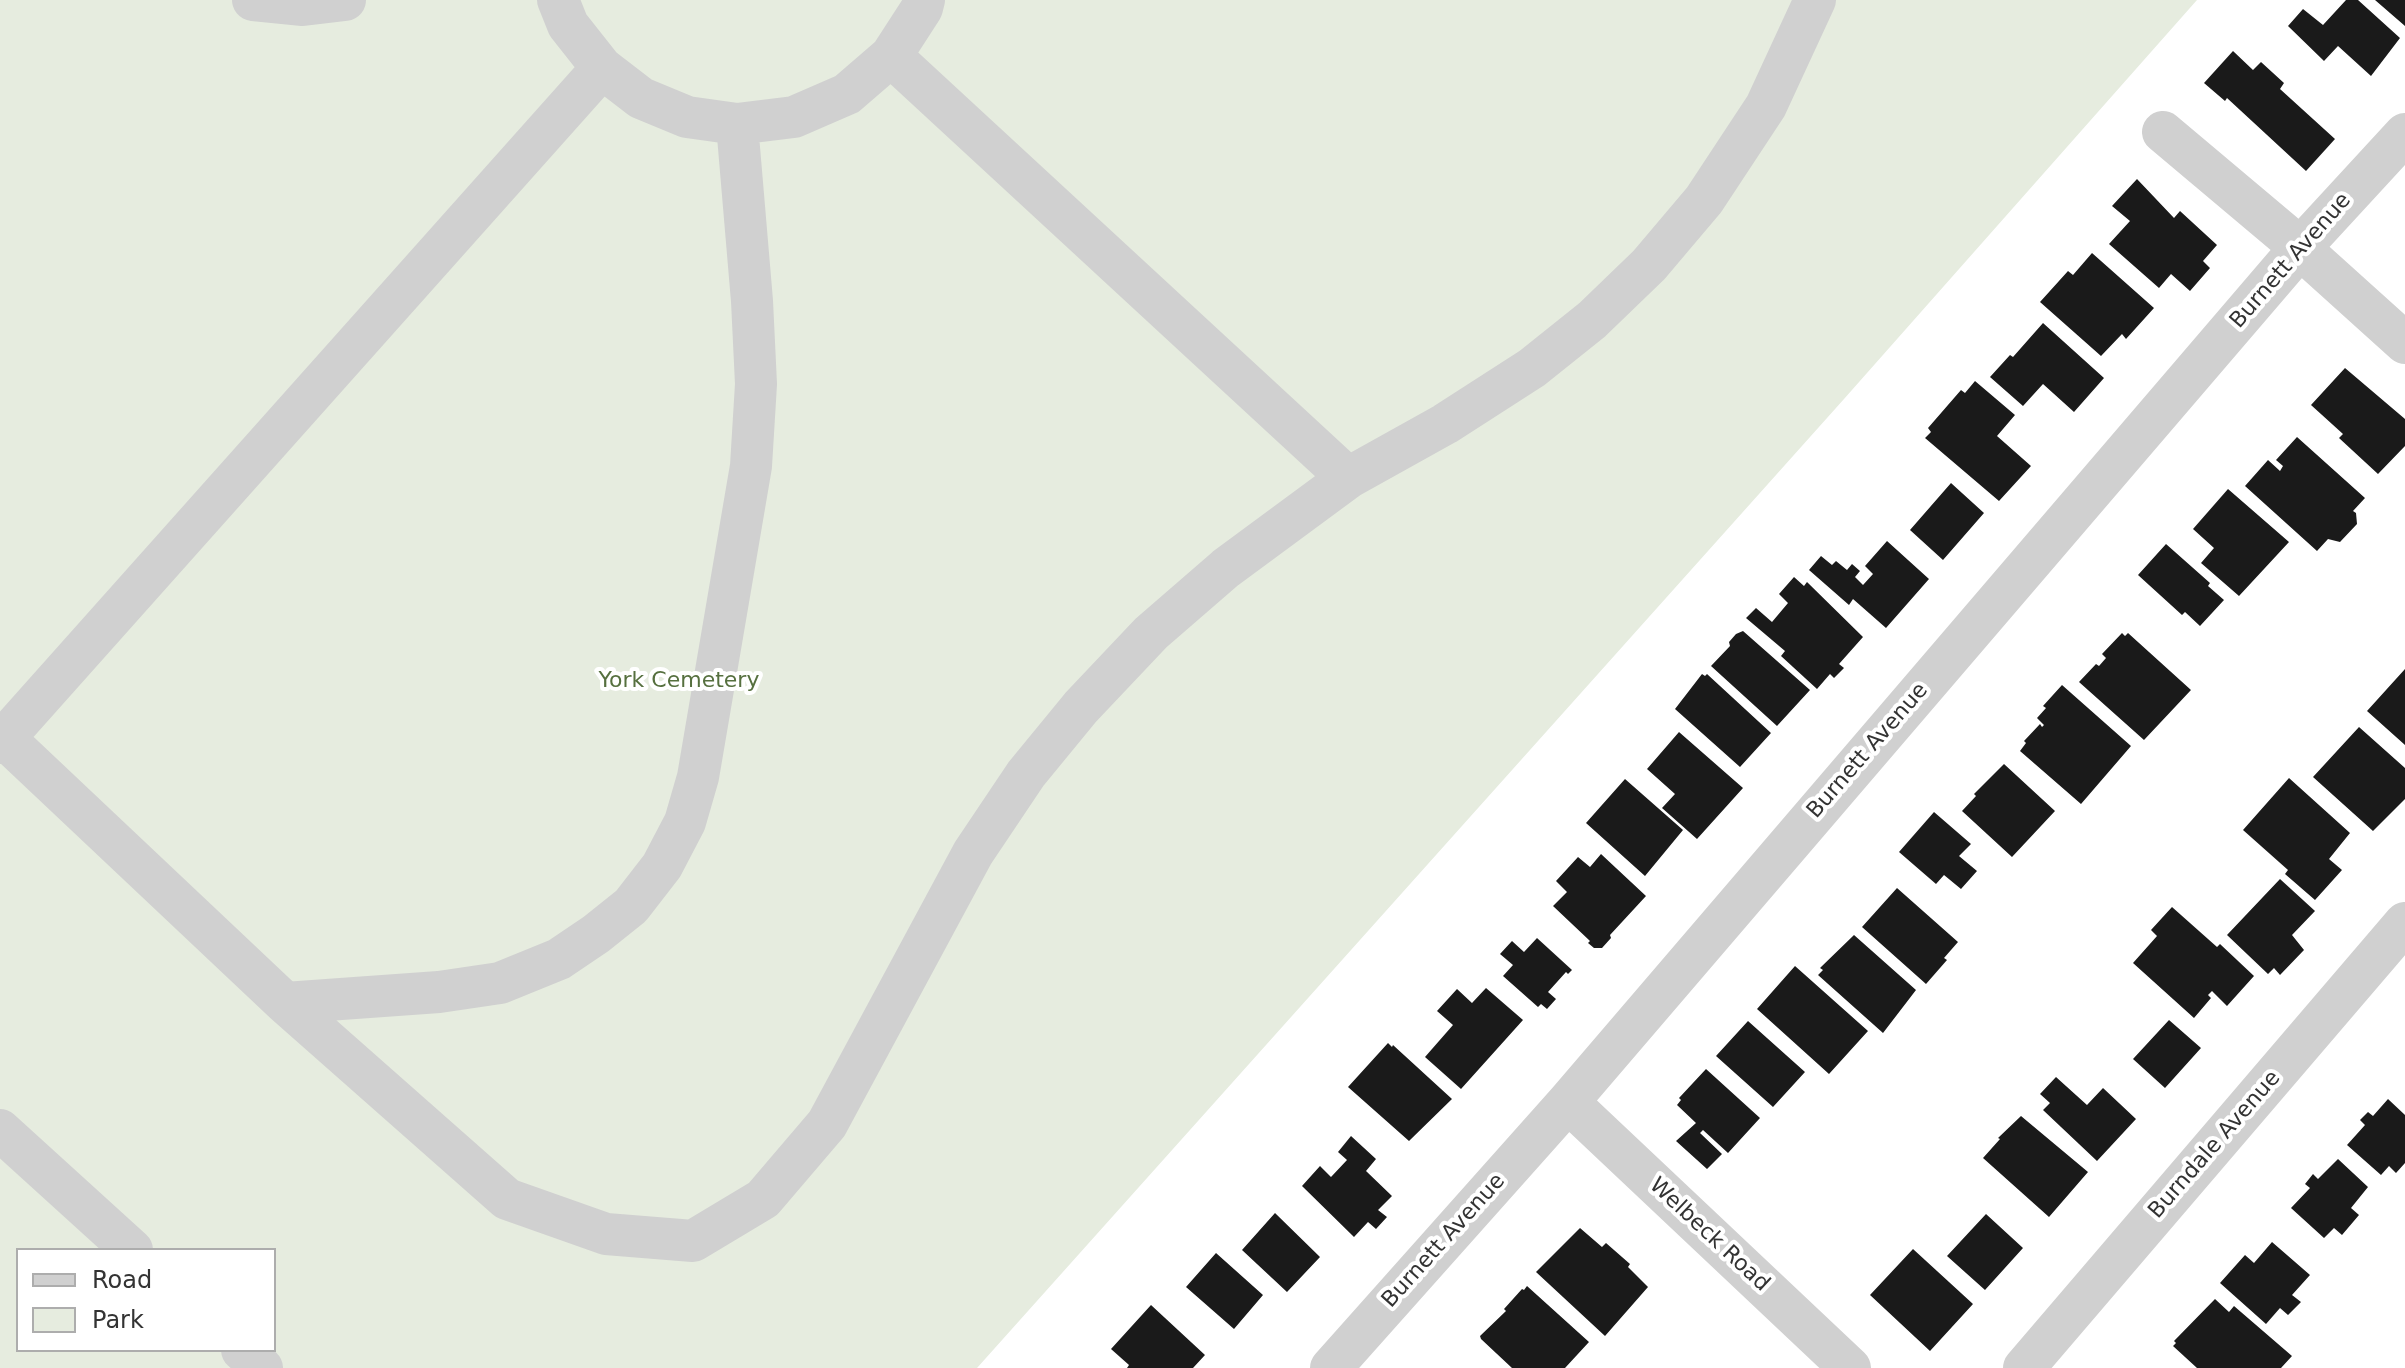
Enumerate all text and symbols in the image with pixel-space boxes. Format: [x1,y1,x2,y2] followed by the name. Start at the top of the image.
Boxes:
[2225,188,2357,334] street label: Burnett Avenue
[599,668,759,694] park label: York Cemetery
[1802,678,1934,824] street label: Burnett Avenue
[2144,1066,2286,1224] street label: Burndale Avenue
[1377,1169,1511,1313] street label: Burnett Avenue
[1643,1173,1775,1297] street label: Welbeck Road
[16,1248,276,1352] legend
[92,1266,152,1294] text: Road
[92,1306,144,1334] text: Park

